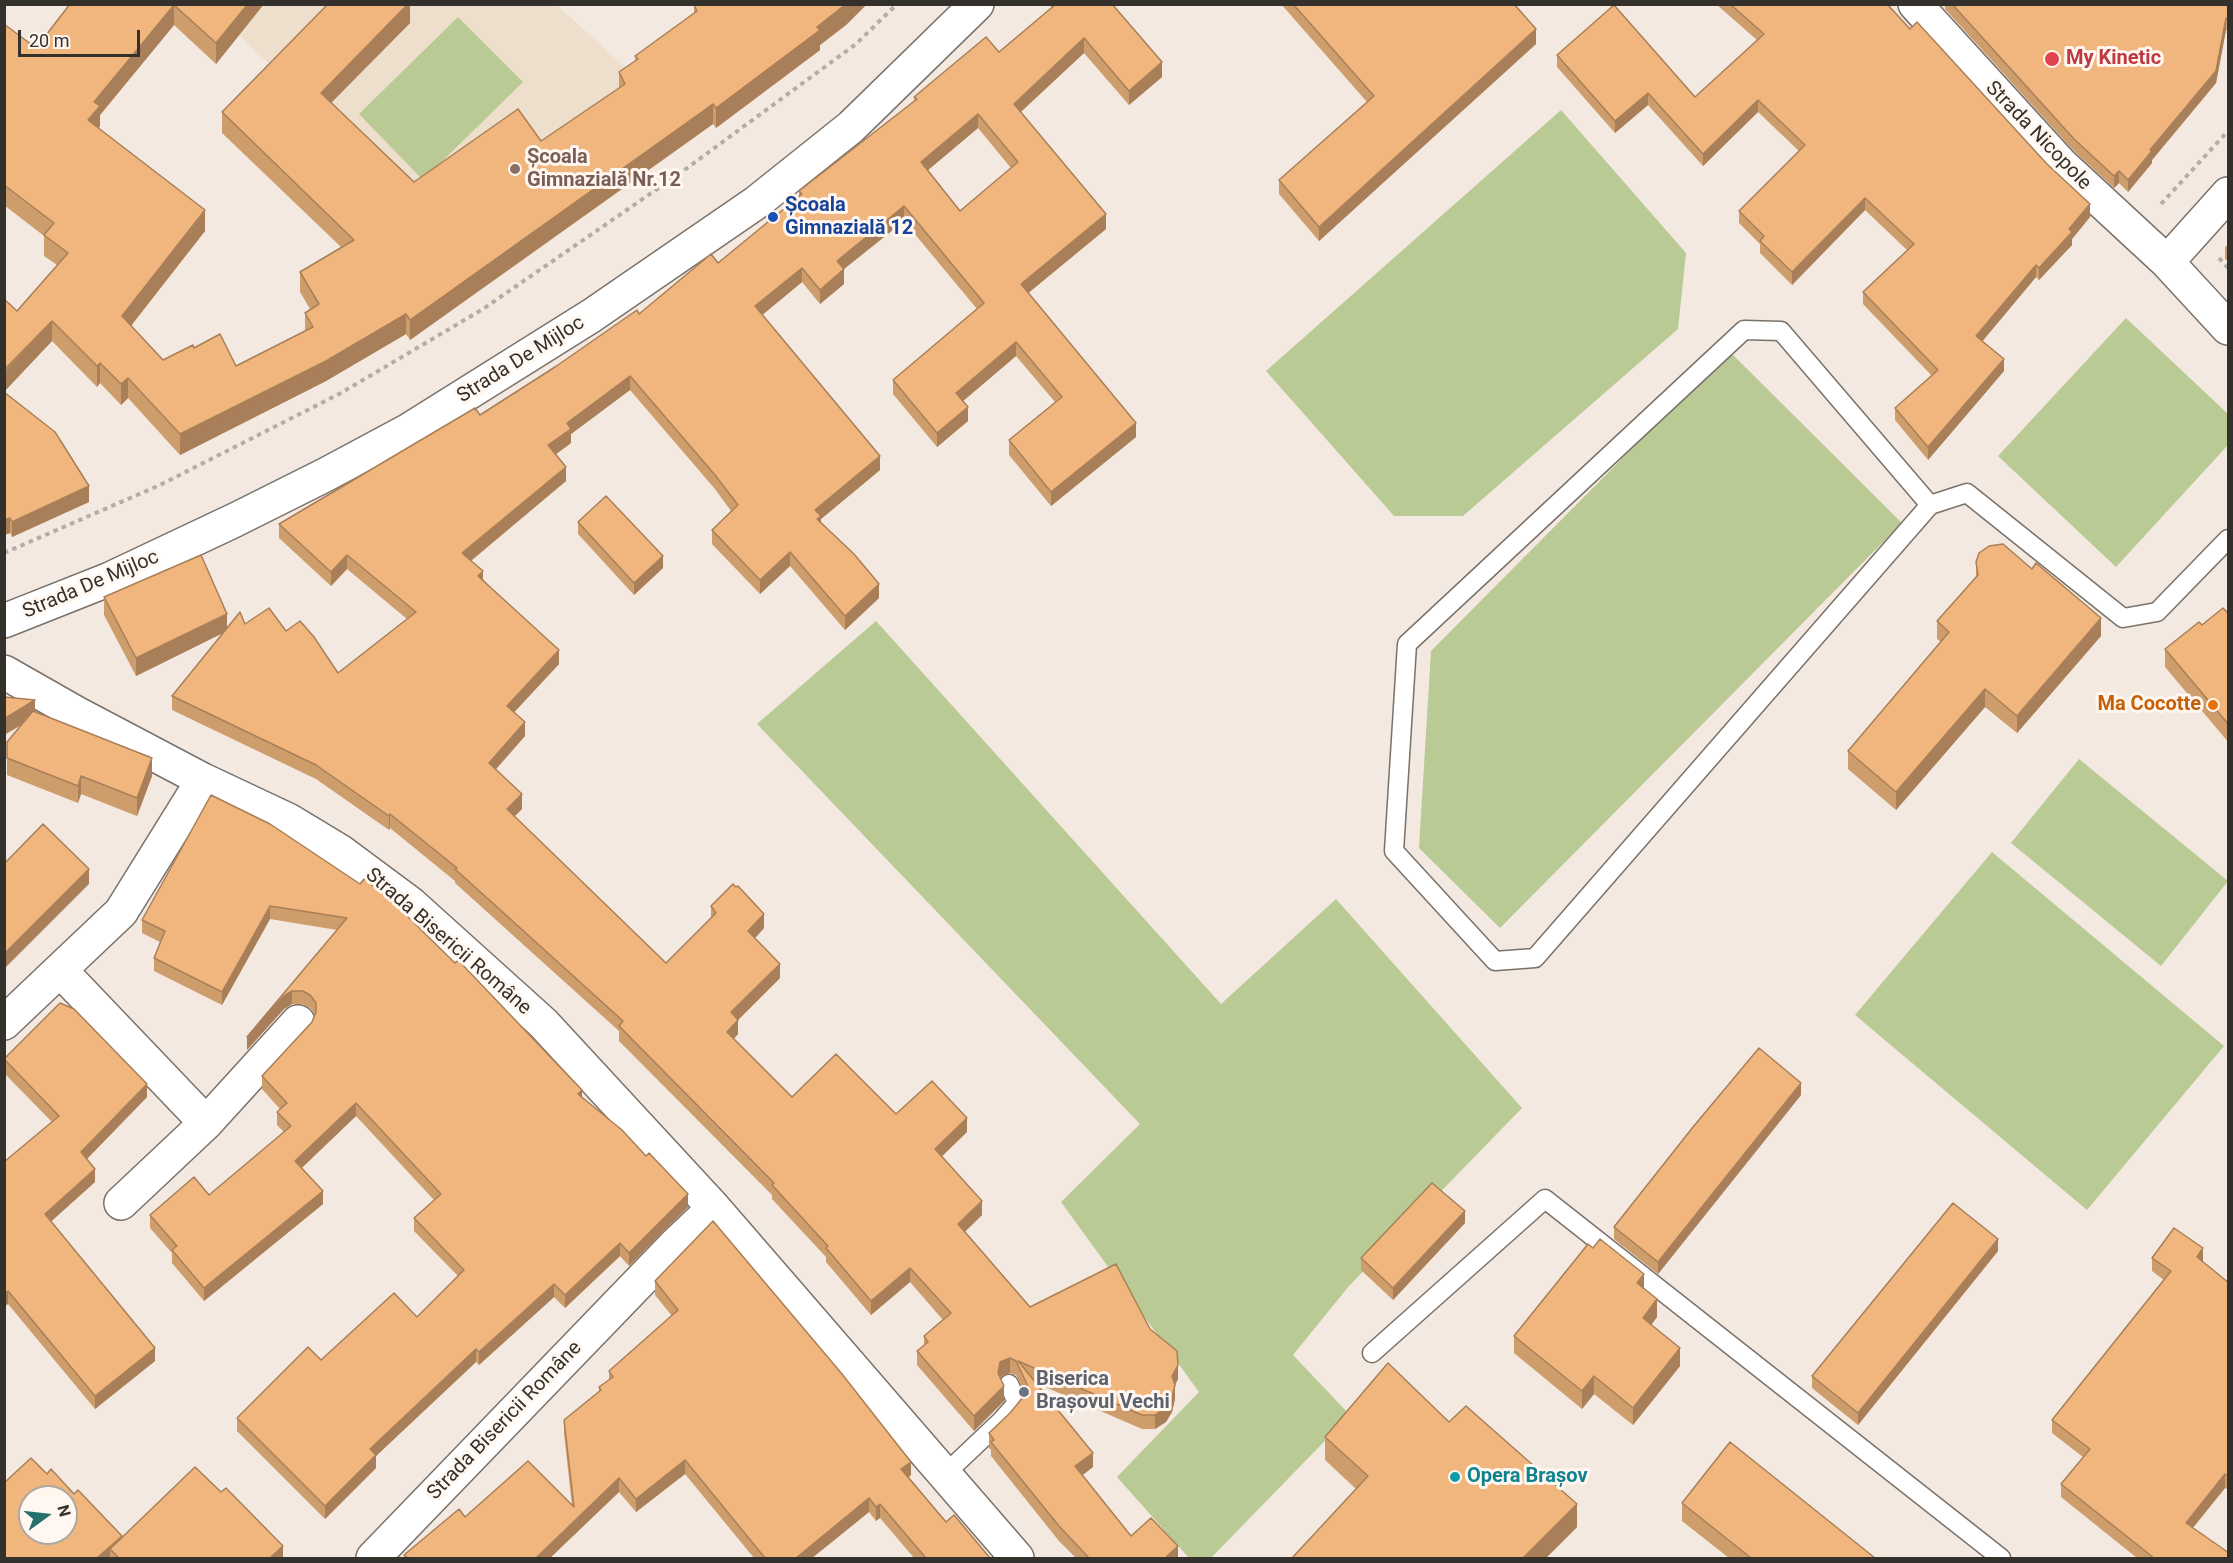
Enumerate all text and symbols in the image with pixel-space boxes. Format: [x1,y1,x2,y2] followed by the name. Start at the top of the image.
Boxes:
[21,18,142,56] scale bar
[29,30,69,51] text: 20 m
[2066,47,2161,71] place label: My Kinetic
[2043,50,2061,68] marker: My Kinetic
[1980,77,2096,195] street label: Strada Nicopole
[527,146,681,193] place label: Școala Gimnazială Nr.12
[508,162,522,176] marker: Școala Gimnazială Nr.12
[785,194,913,241] place label: Școala Gimnazială 12
[766,210,780,224] marker: Școala Gimnazială 12
[453,311,589,409] street label: Strada De Mijloc
[19,546,163,624] street label: Strada De Mijloc
[2097,693,2201,717] place label: Ma Cocotte
[2206,698,2220,712] marker: Ma Cocotte
[360,864,536,1020] street label: Strada Bisericii Române
[423,1337,587,1505] street label: Strada Bisericii Române
[1036,1368,1170,1415] place label: Biserica Brașovul Vechi
[1017,1385,1031,1399] marker: Biserica Brașovul Vechi
[1467,1465,1588,1489] place label: Opera Brașov
[1448,1470,1462,1484] marker: Opera Brașov
[18,1485,78,1545] north arrow
[53,1503,75,1519] text: N

